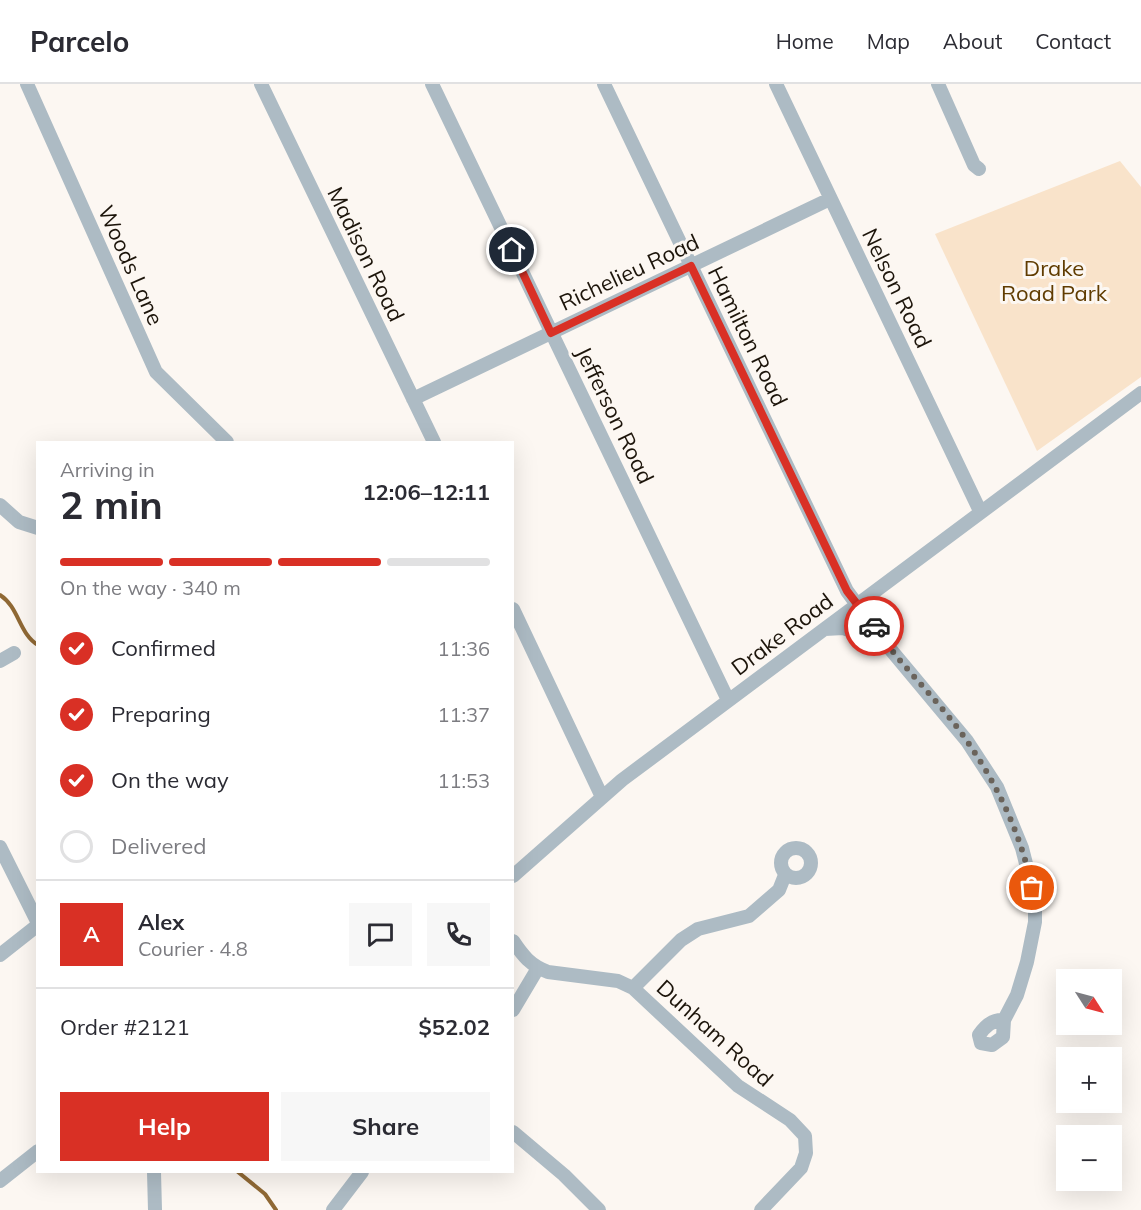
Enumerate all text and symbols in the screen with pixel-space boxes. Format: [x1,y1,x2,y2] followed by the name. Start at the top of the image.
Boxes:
[30,24,129,59] text: Parcelo
[776,28,834,54] text: Home
[867,28,910,54] text: Map
[943,28,1002,54] text: About
[1035,28,1111,54] text: Contact
[321,182,411,326] street label: Madison Road
[92,201,170,329] street label: Woods Lane
[486,224,537,275] pin
[856,224,938,352] street label: Nelson Road
[555,227,703,317] street label: Richelieu Road
[495,233,528,266] icon: home
[1001,254,1108,307] park label: Drake Road Park
[702,261,794,411] street label: Hamilton Road
[570,342,660,488] street label: Jefferson Road
[60,457,155,482] text: Arriving in
[362,478,490,506] text: 12:06–12:11
[60,480,163,529] text: 2 min
[60,575,241,600] text: On the way · 340 m
[726,587,838,681] street label: Drake Road
[844,596,904,656] courier
[858,610,891,643] icon: car
[60,632,93,665] icon: check
[111,634,216,662] text: Confirmed
[437,636,490,661] text: 11:36
[60,698,93,731] icon: check
[111,700,211,728] text: Preparing
[437,702,490,727] text: 11:37
[60,764,93,797] icon: check
[111,766,229,794] text: On the way
[437,768,490,793] text: 11:53
[111,832,206,860] text: Delivered
[1006,862,1057,913] pin
[1015,871,1048,904] icon: bag
[349,903,412,966] button: chat
[427,903,490,966] button: phone
[138,908,184,936] text: Alex
[83,920,100,948] text: A
[138,936,248,961] text: Courier · 4.8
[1056,969,1122,1035] north arrow
[1056,969,1122,1191] map controls
[651,973,779,1093] street label: Dunham Road
[60,1013,190,1041] text: Order #2121
[419,1013,490,1041] text: $52.02
[1056,1047,1122,1113] button: +
[60,1092,269,1161] button: Help
[281,1092,490,1161] button: Share
[1056,1125,1122,1191] button: −

